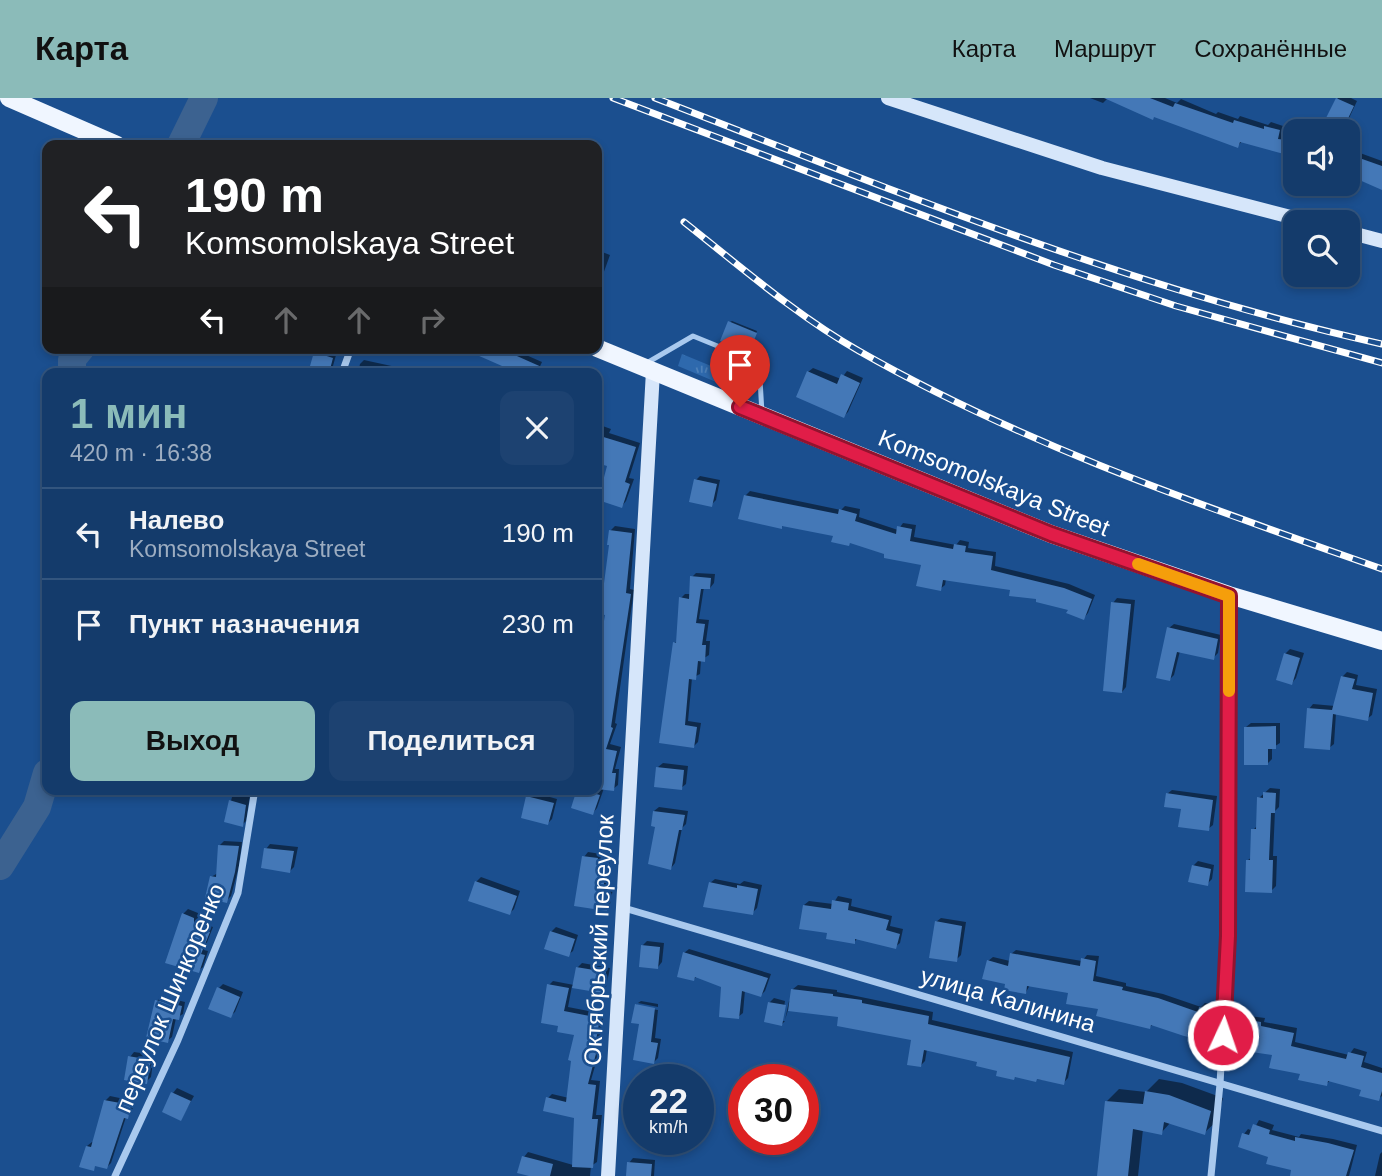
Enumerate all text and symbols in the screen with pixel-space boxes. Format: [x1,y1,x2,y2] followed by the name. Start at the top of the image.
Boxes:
[35,30,128,67] text: Карта
[952,35,1016,62] text: Карта
[1054,35,1156,62] text: Маршрут
[1194,35,1347,62] text: Сохранённые
[1283,119,1360,287] map controls
[1283,119,1360,196] button: sound
[70,168,161,259] icon: left
[185,168,324,222] text: 190 m
[1283,210,1360,287] button: search
[185,225,514,261] text: Komsomolskaya Street
[194,301,232,339] icon: left
[267,301,305,339] icon: ahead
[340,301,378,339] icon: ahead
[413,301,451,339] icon: right
[710,335,770,407] pin
[721,346,759,384] icon: arrive
[70,390,187,437] text: 1 мин
[500,391,574,465] button: close
[875,424,1114,541] street label: Komsomolskaya Street
[70,440,212,466] text: 420 m · 16:38
[129,505,224,535] text: Налево
[70,515,108,553] icon: left
[502,518,574,548] text: 190 m
[129,536,365,562] text: Komsomolskaya Street
[70,606,108,644] icon: arrive
[129,609,360,639] text: Пункт назначения
[502,609,574,639] text: 230 m
[70,701,315,781] button: Выход
[329,701,574,781] button: Поделиться
[578,813,619,1066] street label: Октябрьский переулок
[109,879,230,1116] street label: переулок Шинкоренко
[918,962,1099,1038] street label: улица Калинина
[1186,998,1260,1072] position arrow
[728,1064,819,1155] speed limit sign: 30
[649,1081,688,1120] text: 22
[649,1117,688,1137] text: km/h

